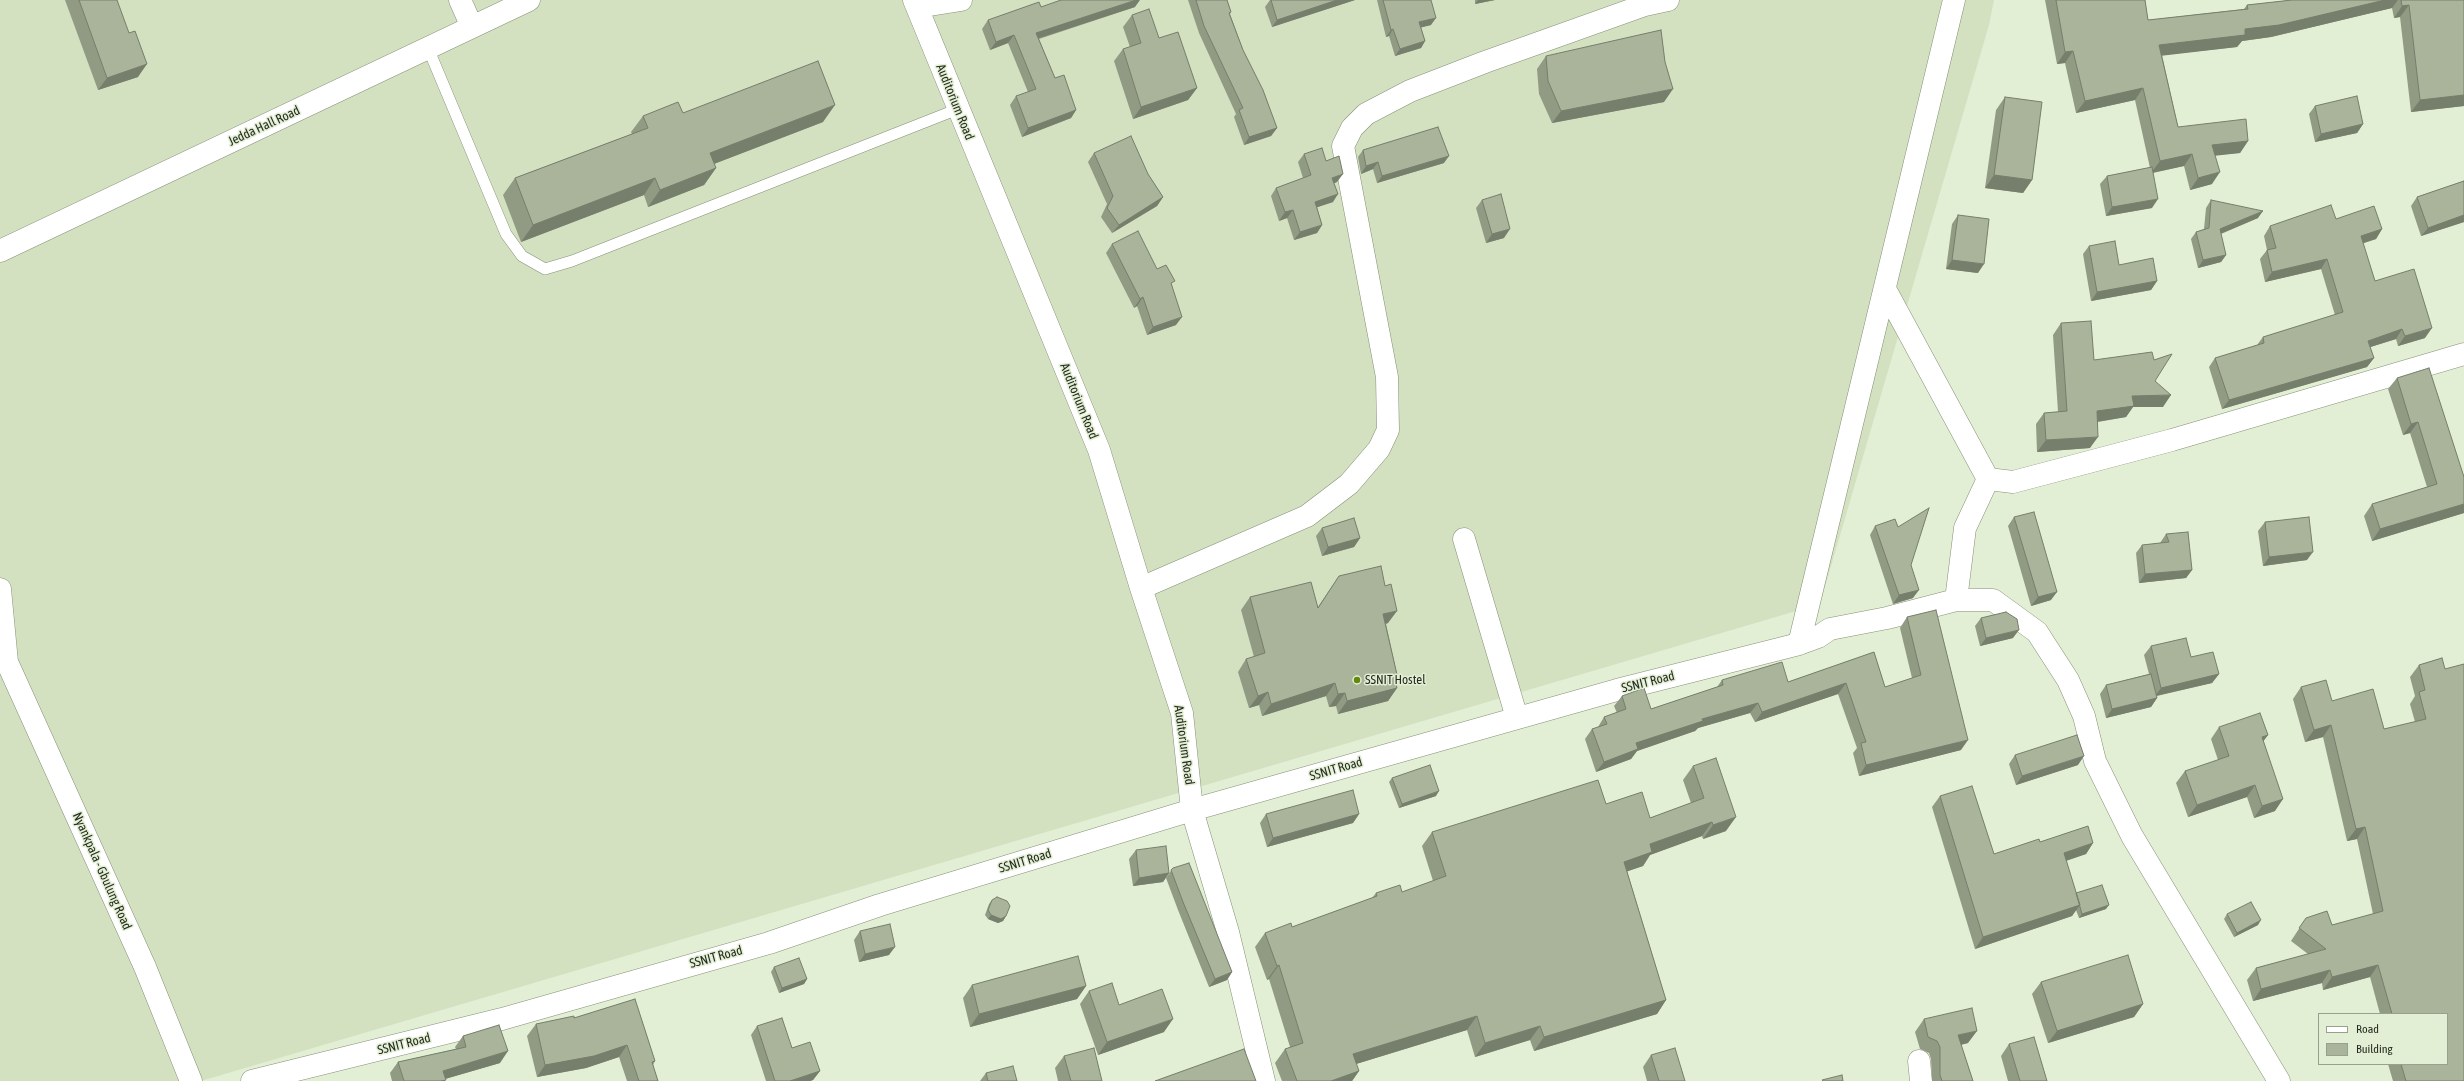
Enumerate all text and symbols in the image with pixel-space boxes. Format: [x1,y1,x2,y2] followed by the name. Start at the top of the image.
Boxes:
[933,62,977,142] street label: Auditorium Road
[226,103,302,149] street label: Jedda Hall Road
[1057,361,1101,441] street label: Auditorium Road
[1620,668,1676,696] street label: SSNIT Road
[1365,672,1426,688] place label: SSNIT Hostel
[1352,675,1362,685] marker: SSNIT Hostel
[1171,704,1197,786] street label: Auditorium Road
[1308,754,1364,784] street label: SSNIT Road
[69,810,135,932] street label: Nyankpala - Gbulung Road
[997,846,1053,876] street label: SSNIT Road
[688,942,744,972] street label: SSNIT Road
[2318,1013,2448,1065] legend
[2356,1022,2379,1036] text: Road
[376,1030,432,1058] street label: SSNIT Road
[2356,1042,2393,1056] text: Building

